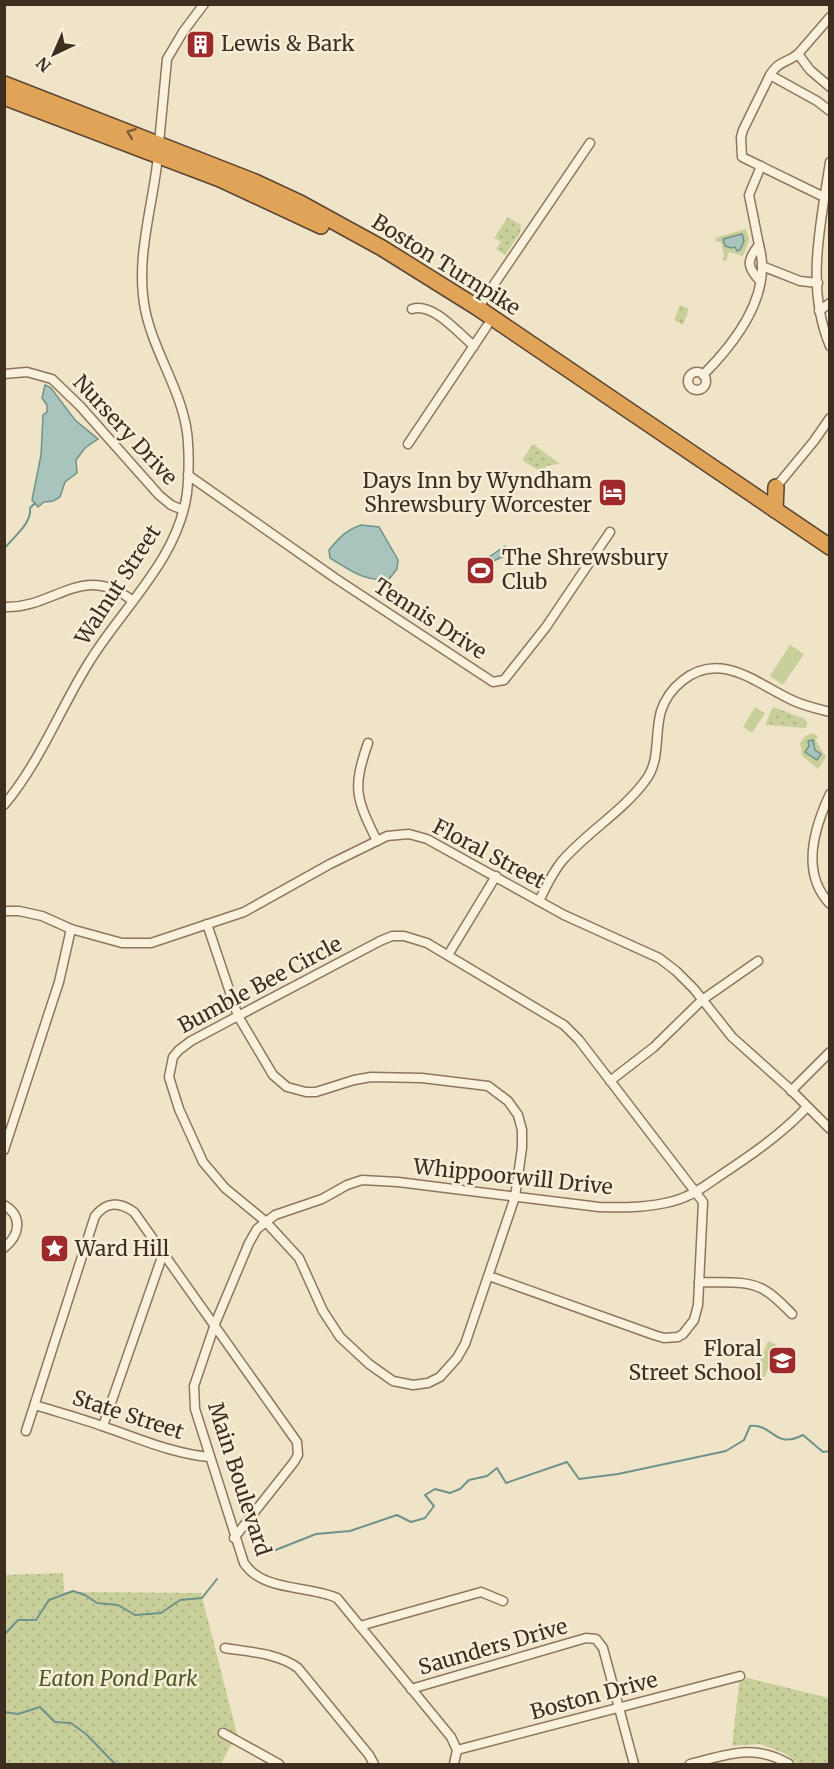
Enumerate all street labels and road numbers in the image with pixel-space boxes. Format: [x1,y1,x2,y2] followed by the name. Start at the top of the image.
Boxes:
[367,208,526,321] street label: Boston Turnpike
[67,369,183,490] street label: Nursery Drive
[68,520,166,651] street label: Walnut Street
[369,572,492,665] street label: Tennis Drive
[428,813,550,895] street label: Floral Street
[173,930,346,1039] street label: Bumble Bee Circle
[411,1153,614,1200] street label: Whippoorwill Drive
[69,1384,187,1445] street label: State Street
[202,1399,277,1559] street label: Main Boulevard
[415,1612,570,1681] street label: Saunders Drive
[527,1666,660,1725] street label: Boston Drive

